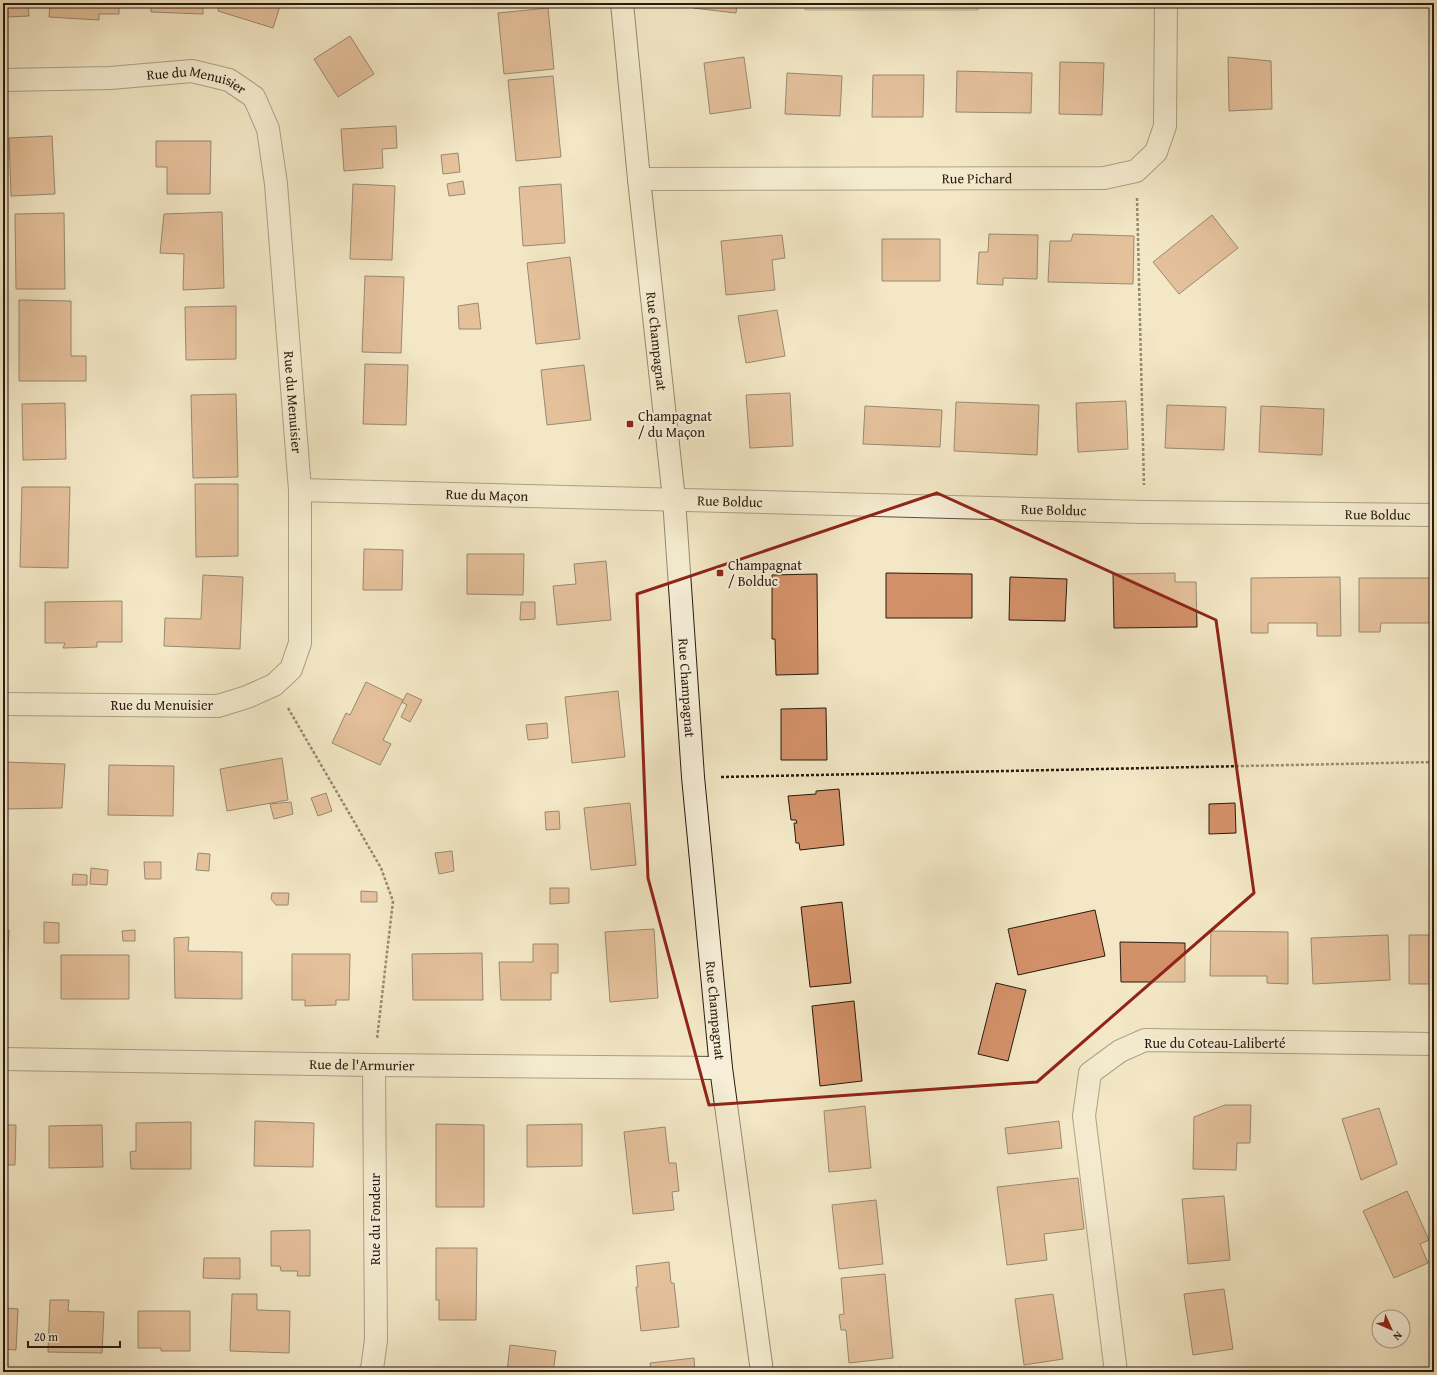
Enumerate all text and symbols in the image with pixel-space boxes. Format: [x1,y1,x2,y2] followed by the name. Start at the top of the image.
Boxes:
[146,61,251,99] street label: Rue du Menuisier
[942,168,1013,188] street label: Rue Pichard
[641,291,672,392] street label: Rue Champagnat
[279,350,307,454] street label: Rue du Menuisier
[638,406,712,442] place label: Champagnat / du Maçon
[625,419,635,429] marker: Champagnat / du Maçon
[445,484,529,506] street label: Rue du Maçon
[697,490,763,512] street label: Rue Bolduc
[1021,499,1087,520] street label: Rue Bolduc
[1345,504,1411,525] street label: Rue Bolduc
[728,555,802,591] place label: Champagnat / Bolduc
[715,568,725,578] marker: Champagnat / Bolduc
[674,638,700,738] street label: Rue Champagnat
[111,695,214,715] street label: Rue du Menuisier
[701,960,730,1061] street label: Rue Champagnat
[1144,1033,1286,1053] street label: Rue du Coteau-Laliberté
[309,1054,415,1075] street label: Rue de l'Armurier
[365,1173,385,1265] street label: Rue du Fondeur
[1371,1309,1411,1349] north arrow
[28,1323,120,1349] scale bar
[34,1328,58,1345] text: 20 m
[1389,1328,1406,1345] text: N

